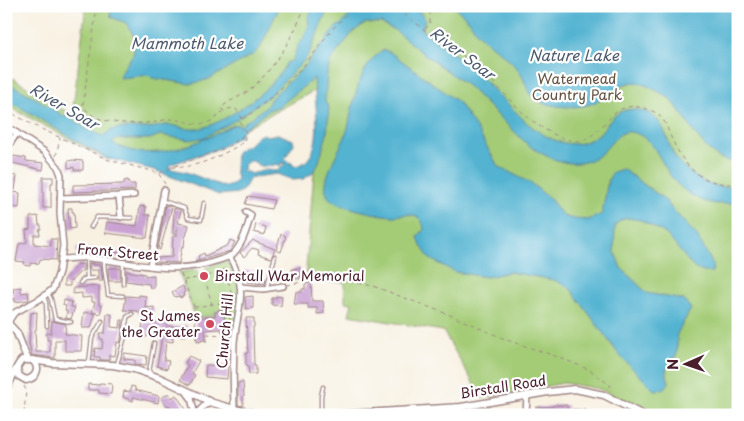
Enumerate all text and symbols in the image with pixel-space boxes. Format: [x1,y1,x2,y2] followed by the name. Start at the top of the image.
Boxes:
[426,21,502,86] water label: River Soar
[131,31,244,54] water label: Mammoth Lake
[529,43,620,66] water label: Nature Lake
[532,68,623,105] park label: Watermead Country Park
[26,77,105,136] water label: River Soar
[76,237,160,266] street label: Front Street
[214,265,365,286] place label: Birstall War Memorial
[198,270,210,282] marker: Birstall War Memorial
[211,293,238,369] street label: Church Hill
[121,305,200,342] place label: St James the Greater
[204,318,216,330] marker: St James the Greater
[662,338,712,388] north arrow
[662,359,683,370] text: N
[458,369,548,404] street label: Birstall Road

